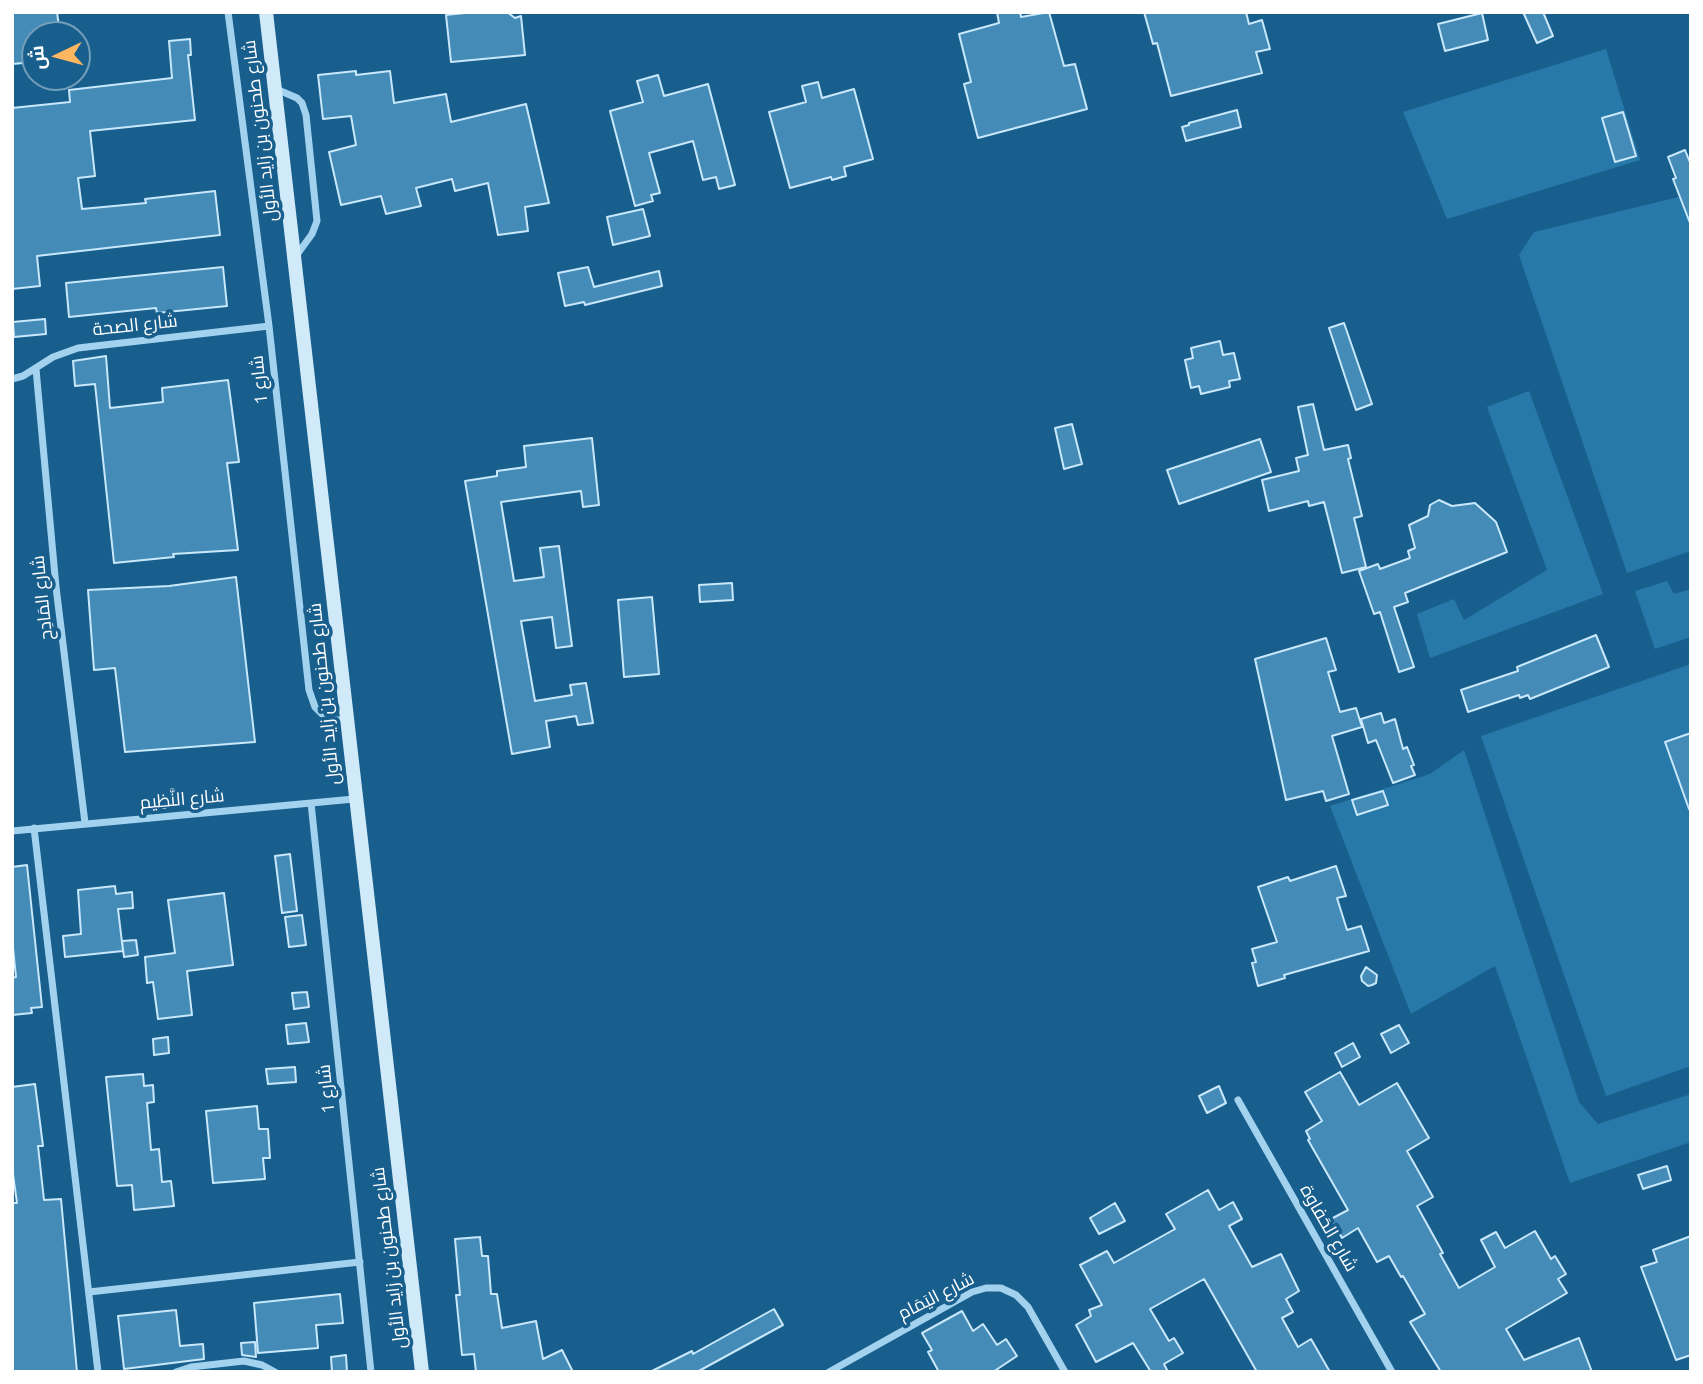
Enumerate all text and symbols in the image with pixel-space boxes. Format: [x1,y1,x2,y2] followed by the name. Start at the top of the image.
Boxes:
[21,21,91,91] north arrow
[238,39,282,223] street label: شارع طحنون بن زايد الأول
[25,45,49,71] text: ش
[91,310,179,340] street label: شارع الصحة
[246,354,272,406] street label: شارع 1
[27,554,57,642] street label: شارع المَادِح
[304,602,344,786] street label: شارع طحنون بن زايد الأول
[139,785,225,813] street label: شارع النَّظِيم
[313,1063,339,1115] street label: شارع 1
[367,1166,411,1350] street label: شارع طحنون بن زايد الأول
[1295,1181,1363,1275] street label: شارع الحَفاوة
[894,1268,978,1324] street label: شارع اليَمَام

